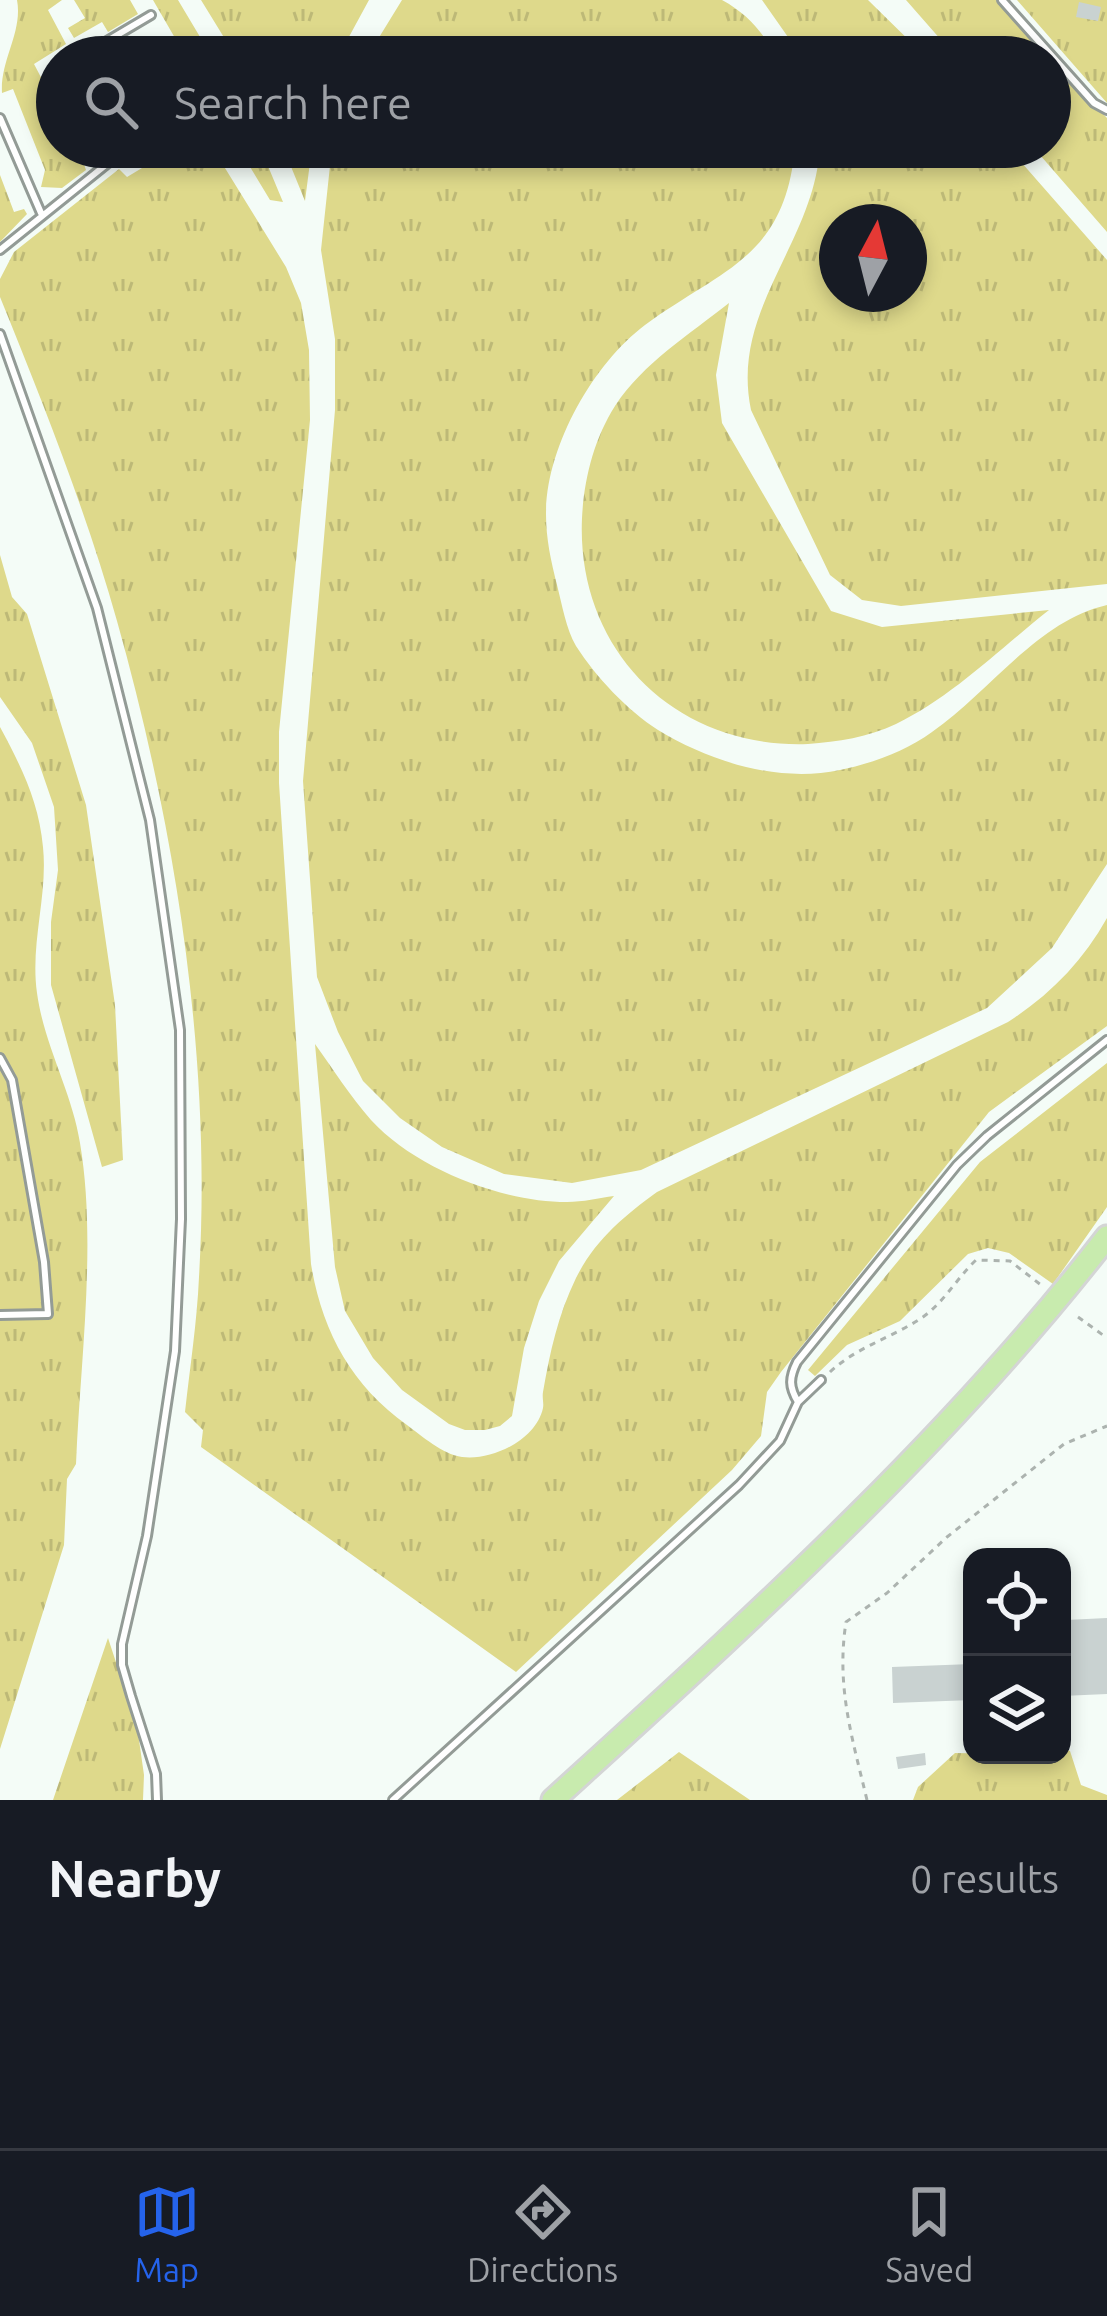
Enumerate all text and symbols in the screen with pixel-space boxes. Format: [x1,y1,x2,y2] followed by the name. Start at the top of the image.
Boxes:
[36,36,1071,168] search box
[78,69,144,135] icon: search
[174,77,412,128] text: Search here
[819,204,927,312] north arrow
[963,1548,1071,1764] map controls
[963,1548,1071,1656] button: locate
[963,1656,1071,1764] button: layers
[48,1849,221,1907] text: Nearby
[910,1857,1059,1900] text: 0 results
[134,2179,200,2288] tab: Map
[467,2179,618,2288] tab: Directions
[885,2179,973,2288] tab: Saved

